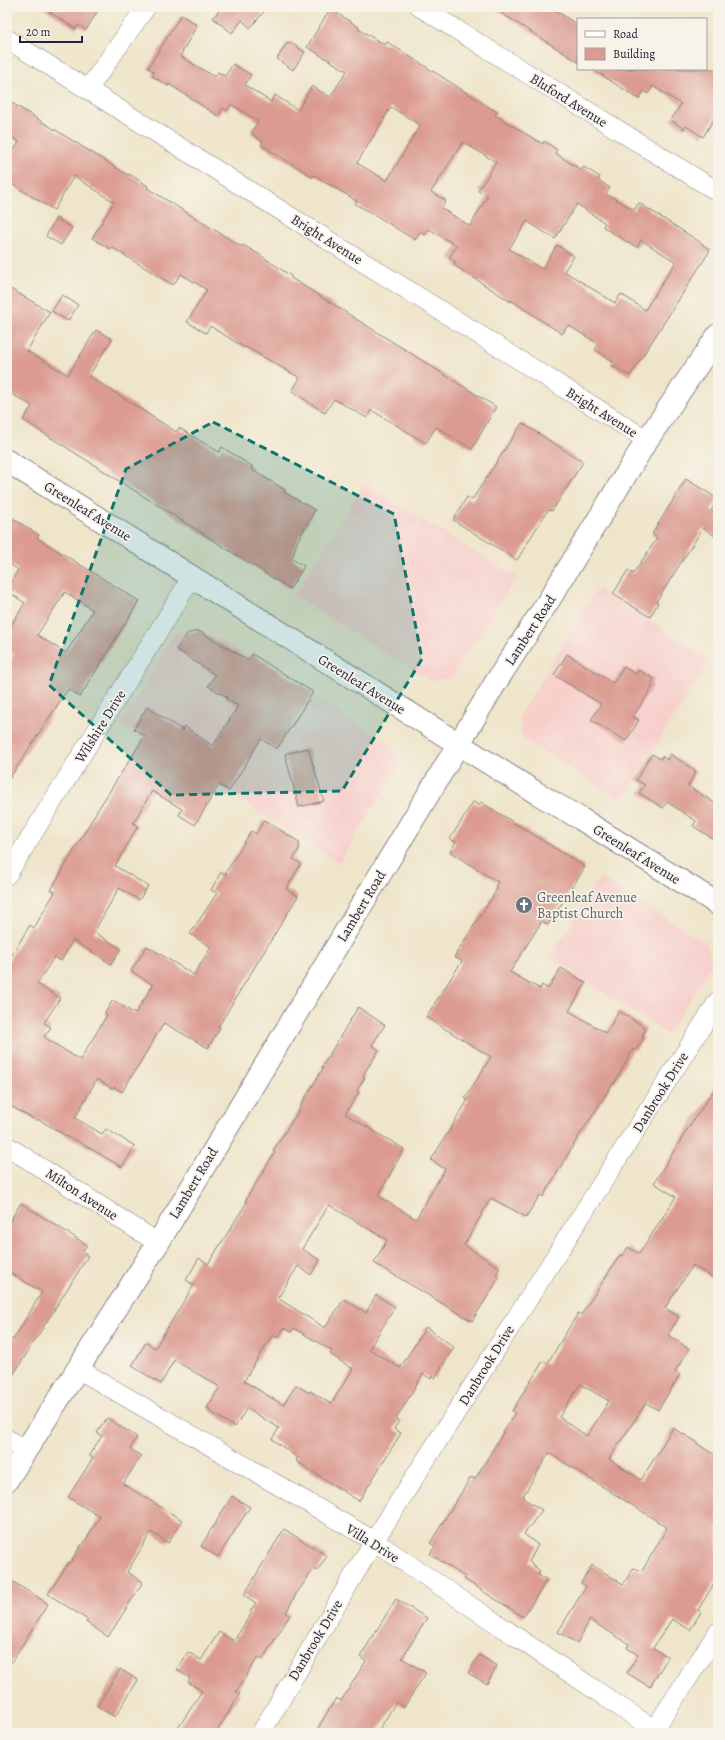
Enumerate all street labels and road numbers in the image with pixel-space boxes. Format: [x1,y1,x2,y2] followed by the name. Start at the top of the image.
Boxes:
[526,69,611,132] street label: Bluford Avenue
[287,210,366,269] street label: Bright Avenue
[562,383,641,442] street label: Bright Avenue
[40,477,135,546] street label: Greenleaf Avenue
[501,591,561,669] street label: Lambert Road
[314,650,409,719] street label: Greenleaf Avenue
[70,686,130,767] street label: Wilshire Drive
[589,820,684,889] street label: Greenleaf Avenue
[333,866,391,946] street label: Lambert Road
[628,1048,693,1136] street label: Danbrook Drive
[165,1143,223,1223] street label: Lambert Road
[42,1164,122,1225] street label: Milton Avenue
[454,1321,519,1409] street label: Danbrook Drive
[342,1519,403,1567] street label: Villa Drive
[284,1596,347,1684] street label: Danbrook Drive

